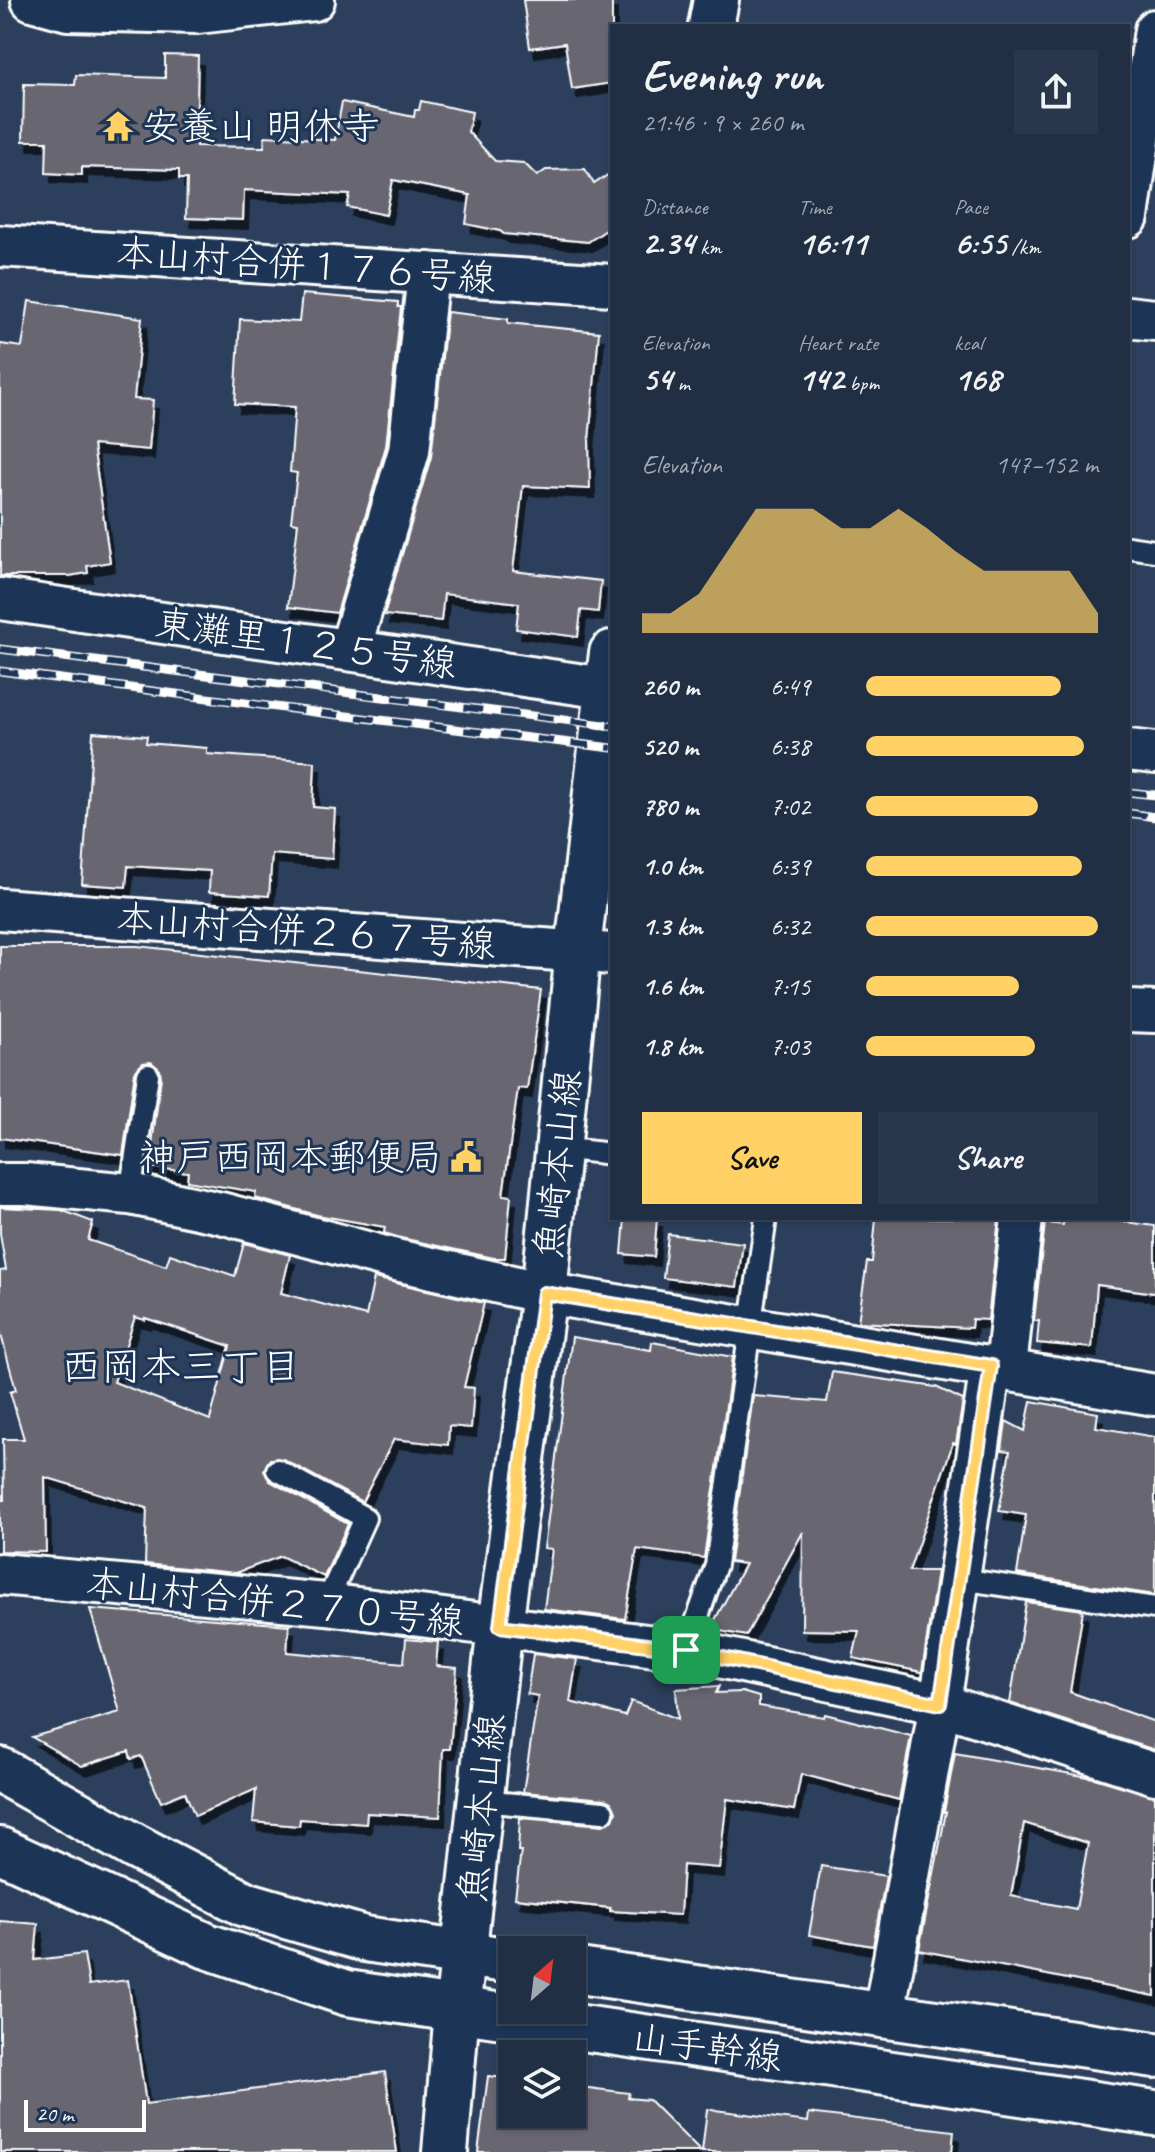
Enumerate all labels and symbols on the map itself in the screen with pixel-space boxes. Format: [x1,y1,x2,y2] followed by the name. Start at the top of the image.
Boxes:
[142,103,379,150] place label: 安養山 明休寺
[101,109,135,143] temple icon: 安養山 明休寺
[115,229,497,302] street label: 本山村合併１７６号線
[152,599,460,688] street label: 東灘里１２５号線
[115,895,497,968] street label: 本山村合併２６７号線
[524,1067,591,1261] street label: 魚崎本山線
[138,1134,442,1181] place label: 神戸西岡本郵便局
[449,1140,483,1174] public building icon: 神戸西岡本郵便局
[61,1342,301,1392] district label: 西岡本三丁目
[84,1559,466,1646] street label: 本山村合併２７０号線
[652,1616,720,1684] pin
[448,1711,515,1905] street label: 魚崎本山線
[498,1936,586,2024] north arrow
[628,2014,785,2081] street label: 山手幹線
[24,2096,146,2132] scale bar

